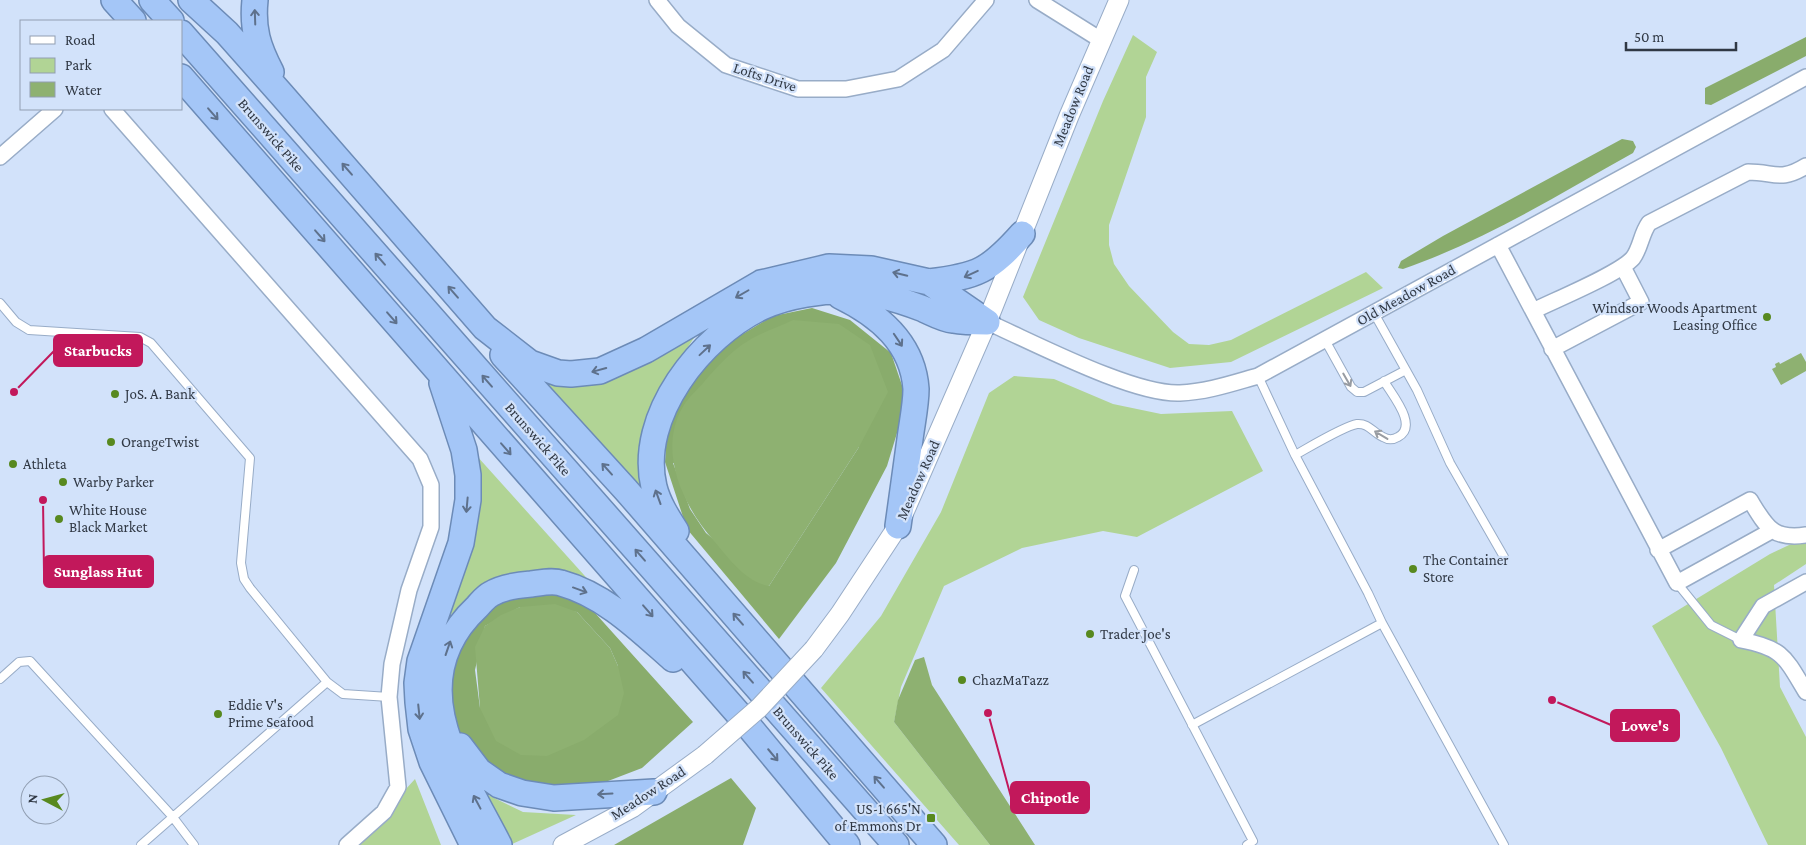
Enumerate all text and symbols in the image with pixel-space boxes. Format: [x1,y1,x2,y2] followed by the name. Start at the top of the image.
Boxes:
[250,9,259,25] one-way arrow
[20,20,182,110] legend
[1626,20,1736,52] scale bar
[1634,29,1664,45] text: 50 m
[65,32,96,48] text: Road
[65,57,92,73] text: Park
[731,59,799,95] street label: Lofts Drive
[1050,63,1096,149] street label: Meadow Road
[65,82,102,98] text: Water
[235,95,307,175] street label: Brunswick Pike
[208,107,219,120] one-way arrow
[341,163,352,176] one-way arrow
[314,230,326,243] one-way arrow
[374,252,385,265] one-way arrow
[1354,261,1458,329] street label: Old Meadow Road
[892,269,908,278] one-way arrow
[964,270,979,279] one-way arrow
[447,285,459,298] one-way arrow
[736,289,750,299] one-way arrow
[1592,300,1758,334] place label: Windsor Woods Apartment Leasing Office
[1761,311,1773,323] marker: Windsor Woods Apartment Leasing Office
[386,312,397,325] one-way arrow
[893,333,903,347] one-way arrow
[54,335,142,366] callout: Starbucks
[64,342,132,359] text: Starbucks
[698,344,711,356] one-way arrow
[592,366,608,375] one-way arrow
[1342,372,1352,387] one-way arrow
[481,374,493,387] one-way arrow
[123,386,196,403] place label: JoS. A. Bank
[109,388,121,400] marker: JoS. A. Bank
[502,399,574,479] street label: Brunswick Pike
[1375,429,1389,439] one-way arrow
[121,434,200,451] place label: OrangeTwist
[105,436,117,448] marker: OrangeTwist
[893,438,943,522] street label: Meadow Road
[500,443,512,456] one-way arrow
[23,456,67,472] place label: Athleta
[7,458,19,470] marker: Athleta
[601,463,613,476] one-way arrow
[73,474,155,491] place label: Warby Parker
[57,476,69,488] marker: Warby Parker
[653,490,662,505] one-way arrow
[463,497,472,513] one-way arrow
[69,502,148,535] place label: White House Black Market
[53,513,65,525] marker: White House Black Market
[635,549,646,562] one-way arrow
[1423,552,1509,585] place label: The Container Store
[44,556,153,587] callout: Sunglass Hut
[54,563,143,580] text: Sunglass Hut
[1407,563,1419,575] marker: The Container Store
[572,585,588,595] one-way arrow
[642,604,653,617] one-way arrow
[733,613,744,626] one-way arrow
[1100,626,1171,643] place label: Trader Joe's
[1084,628,1096,640] marker: Trader Joe's
[443,640,453,656] one-way arrow
[742,671,754,684] one-way arrow
[972,672,1049,688] place label: ChazMaTazz
[956,674,968,686] marker: ChazMaTazz
[228,697,314,730] place label: Eddie V's Prime Seafood
[770,703,842,783] street label: Brunswick Pike
[414,704,424,720] one-way arrow
[212,708,224,720] marker: Eddie V's Prime Seafood
[1611,710,1679,741] callout: Lowe's
[1621,717,1669,734] text: Lowe's
[767,749,778,762] one-way arrow
[608,763,688,823] street label: Meadow Road
[20,775,70,825] north arrow
[874,775,885,788] one-way arrow
[1011,782,1089,813] callout: Chipotle
[597,789,613,798] one-way arrow
[1021,789,1080,806] text: Chipotle
[24,793,41,804] text: N
[471,795,481,810] one-way arrow
[835,801,922,834] place label: US-1 665'N of Emmons Dr
[925,812,937,824] marker: US-1 665'N of Emmons Dr

